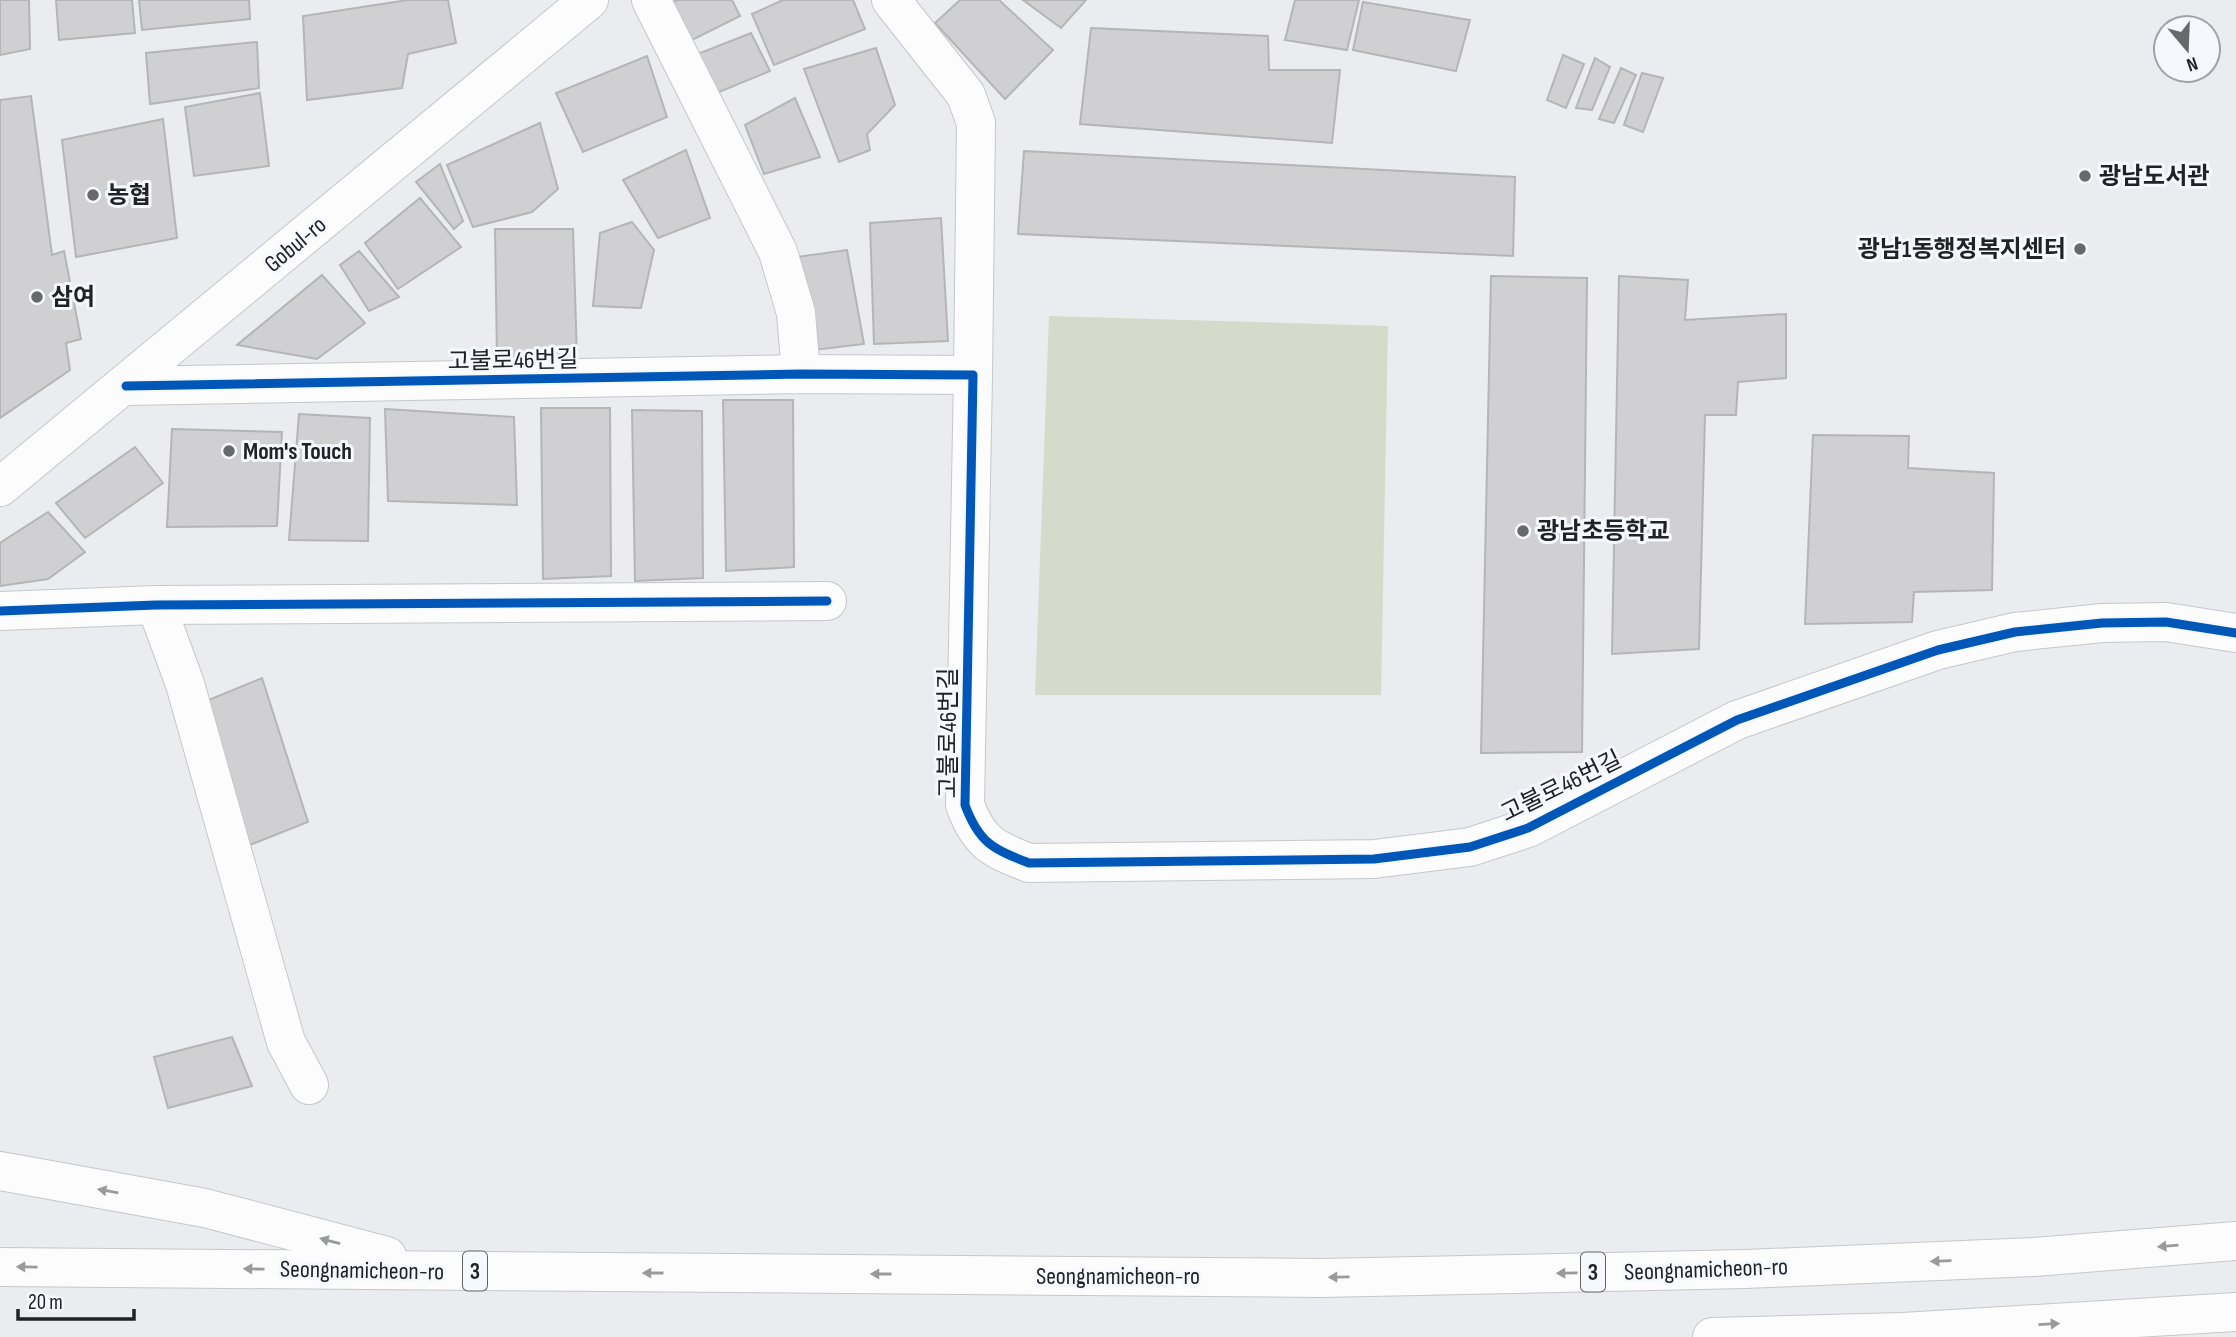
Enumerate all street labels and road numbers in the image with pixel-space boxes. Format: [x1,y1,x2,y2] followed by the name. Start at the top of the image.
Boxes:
[259,210,332,279] street label: Gobul-ro
[447,345,579,376] street label: 고불로46번길
[934,668,963,798] street label: 고불로46번길
[1496,745,1626,828] street label: 고불로46번길
[463,1252,487,1290] road number: 3
[1581,1252,1605,1292] road number: 3
[1623,1252,1789,1287] street label: Seongnamicheon-ro
[280,1255,444,1286] street label: Seongnamicheon-ro
[1036,1262,1200,1291] street label: Seongnamicheon-ro

